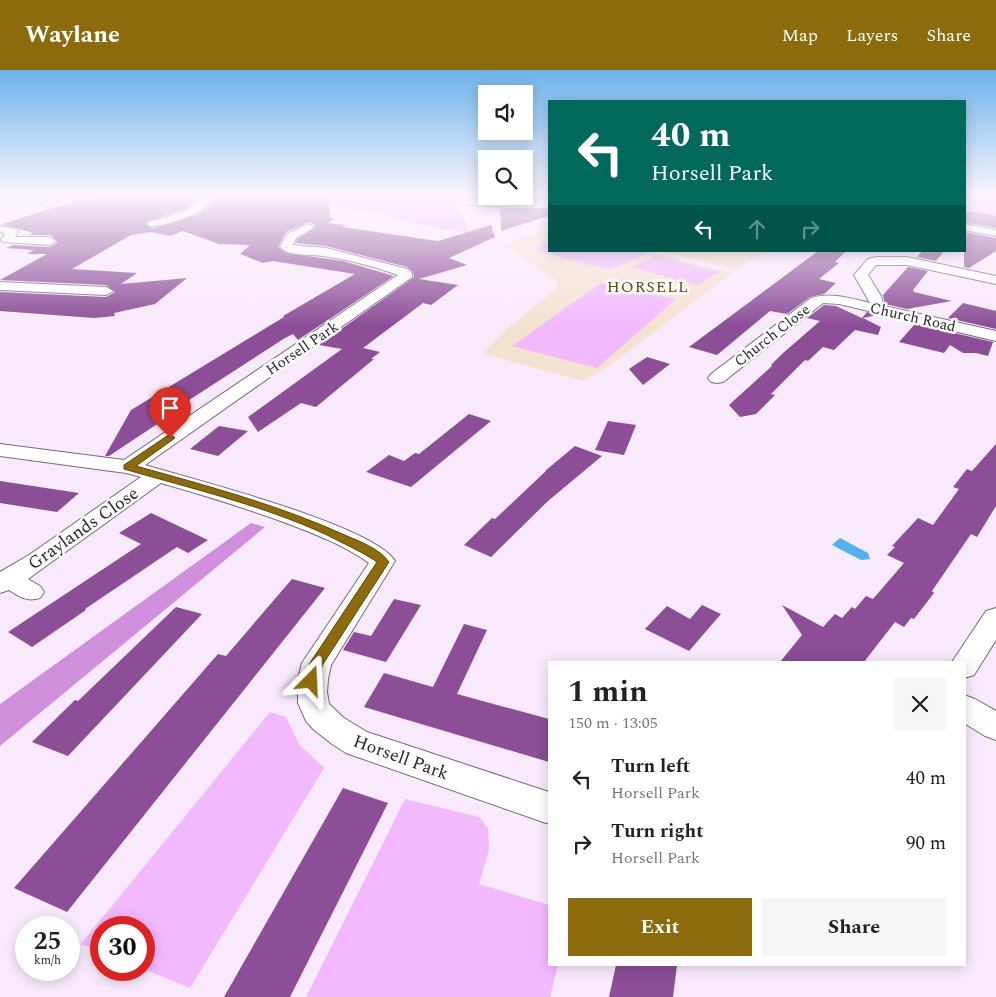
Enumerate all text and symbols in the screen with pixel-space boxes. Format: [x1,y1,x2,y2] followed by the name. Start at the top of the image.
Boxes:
[25,17,120,53] text: Waylane
[782,22,818,49] text: Map
[846,22,898,49] text: Layers
[926,22,971,49] text: Share
[478,85,533,205] map controls
[478,85,533,140] button: sound
[651,109,731,162] text: 40 m
[568,120,633,185] icon: left
[478,150,533,205] button: search
[651,157,773,190] text: Horsell Park
[690,215,718,243] icon: left
[743,215,771,243] icon: ahead
[796,215,824,243] icon: right
[607,275,689,299] district label: HORSELL
[868,296,958,339] street label: Church Road
[729,298,815,372] street label: Church Close
[261,316,343,381] street label: Horsell Park
[149,387,191,438] pin
[156,394,184,422] icon: arrive
[22,480,144,577] street label: Graylands Close
[284,654,336,706] position arrow
[568,669,648,715] text: 1 min
[894,678,946,730] button: close
[568,711,658,735] text: 150 m · 13:05
[349,728,452,787] street label: Horsell Park
[611,752,690,781] text: Turn left
[906,764,946,793] text: 40 m
[568,765,596,793] icon: left
[611,781,700,805] text: Horsell Park
[611,817,704,846] text: Turn right
[906,829,946,858] text: 90 m
[568,830,596,858] icon: right
[611,846,700,870] text: Horsell Park
[568,898,752,956] button: Exit
[762,898,946,956] button: Share
[90,916,155,981] speed limit sign: 30
[33,923,62,961] text: 25
[34,951,61,970] text: km/h

